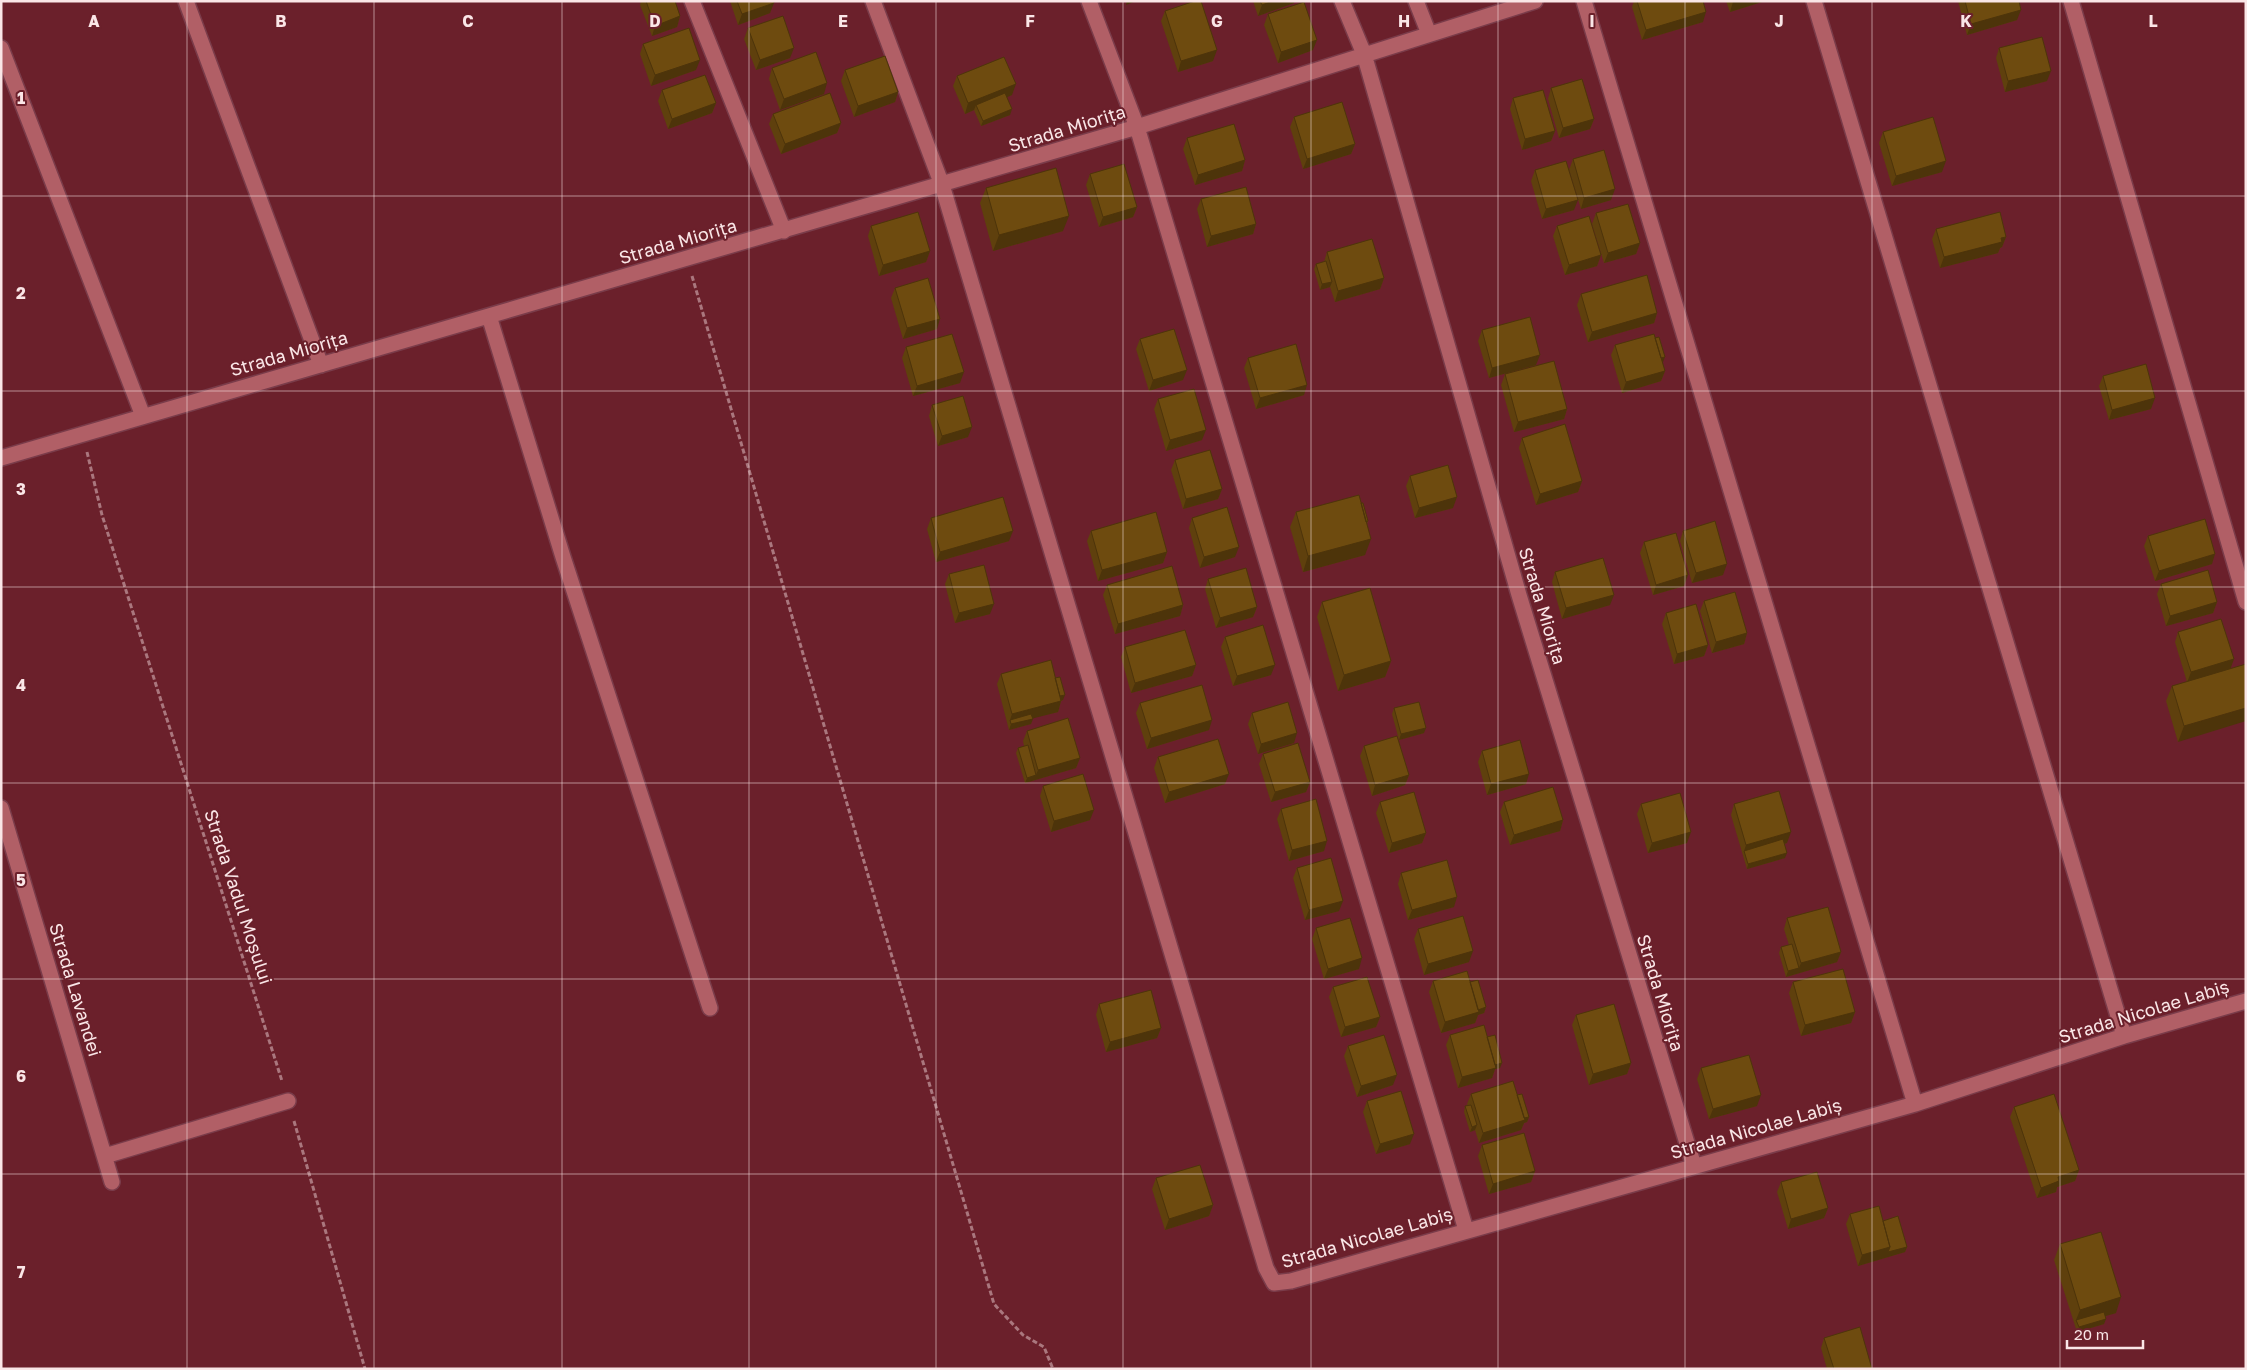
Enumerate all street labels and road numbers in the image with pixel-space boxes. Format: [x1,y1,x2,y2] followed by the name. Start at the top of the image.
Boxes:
[1005,100,1128,156] street label: Strada Miorița
[616,214,739,268] street label: Strada Miorița
[227,326,350,380] street label: Strada Miorița
[1515,544,1571,667] street label: Strada Miorița
[200,806,278,987] street label: Strada Vadul Moșului
[45,920,107,1059] street label: Strada Lavandei
[1633,931,1689,1054] street label: Strada Miorița
[2056,975,2232,1047] street label: Strada Nicolae Labiș
[1668,1093,1844,1163] street label: Strada Nicolae Labiș
[1279,1202,1455,1272] street label: Strada Nicolae Labiș

